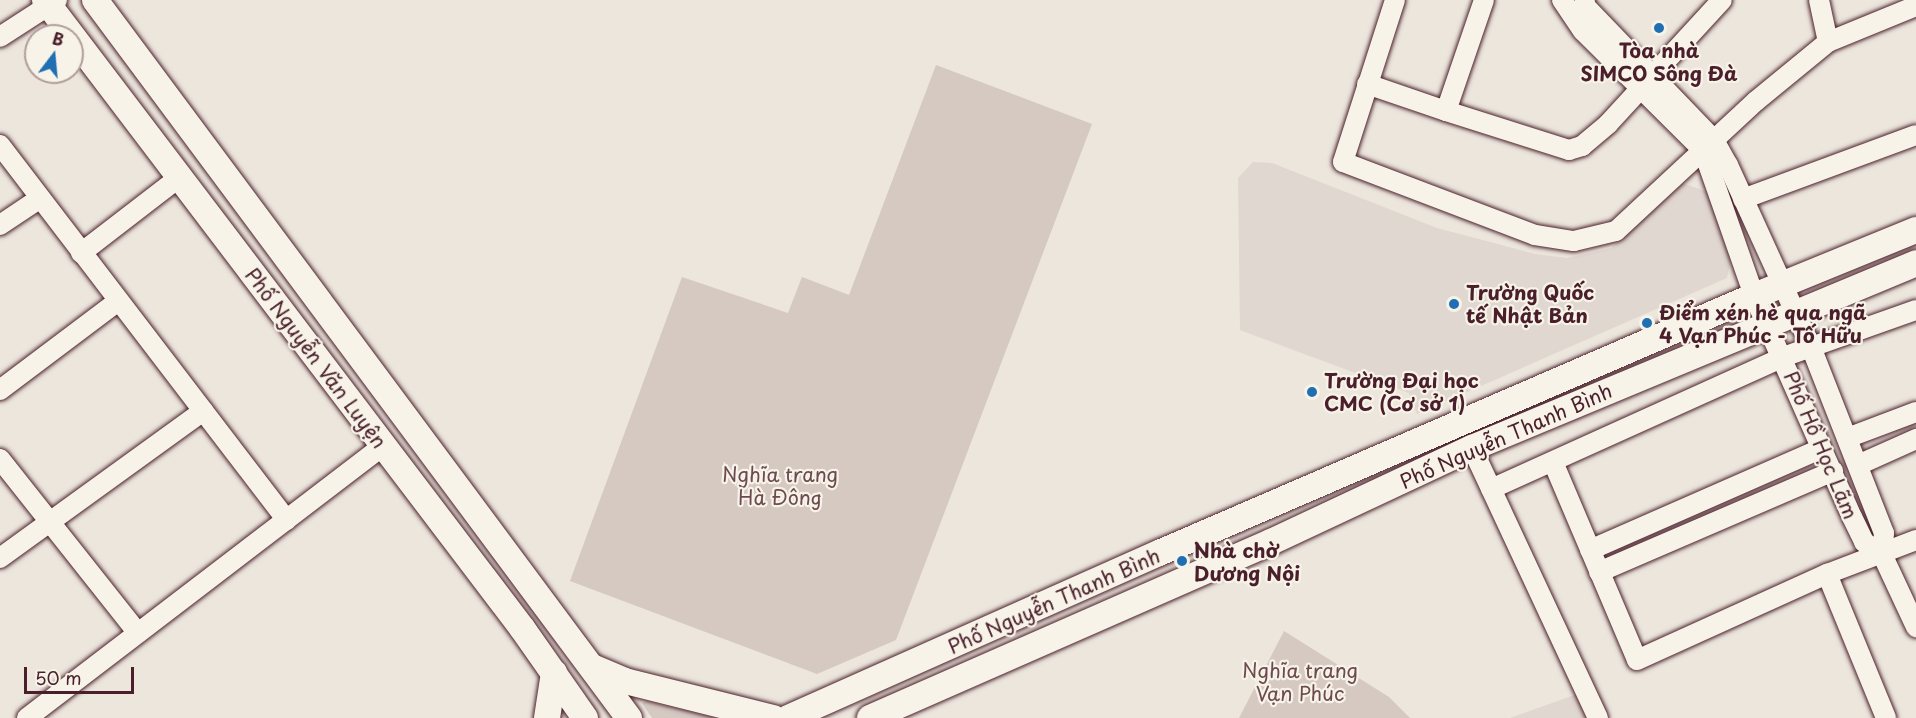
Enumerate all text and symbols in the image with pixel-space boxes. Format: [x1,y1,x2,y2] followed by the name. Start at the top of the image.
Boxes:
[1652,21,1666,35] marker: Tòa nhà SIMCO Sông Đà
[24,24,84,84] north arrow
[50,26,67,52] text: B
[1579,38,1739,85] place label: Tòa nhà SIMCO Sông Đà
[240,263,392,453] street label: Phố Nguyễn Văn Luyện
[1466,280,1596,327] place label: Trường Quốc tế Nhật Bản
[1447,297,1461,311] marker: Trường Quốc tế Nhật Bản
[1659,300,1870,347] place label: Điểm xén hè qua ngã 4 Vạn Phúc - Tố Hữu
[1640,316,1654,330] marker: Điểm xén hè qua ngã 4 Vạn Phúc - Tố Hữu
[1779,367,1863,523] street label: Phố Hồ Học Lãm
[1324,368,1481,415] place label: Trường Đại học CMC (Cơ sở 1)
[1395,378,1617,494] street label: Phố Nguyễn Thanh Bình
[1305,385,1319,399] marker: Trường Đại học CMC (Cơ sở 1)
[722,462,838,509] park label: Nghĩa trang Hà Đông
[1194,538,1301,585] place label: Nhà chờ Dương Nội
[943,543,1165,659] street label: Phố Nguyễn Thanh Bình
[1175,554,1189,568] marker: Nhà chờ Dương Nội
[27,655,136,693] scale bar
[1242,659,1358,706] park label: Nghĩa trang Vạn Phúc
[35,664,82,691] text: 50 m

